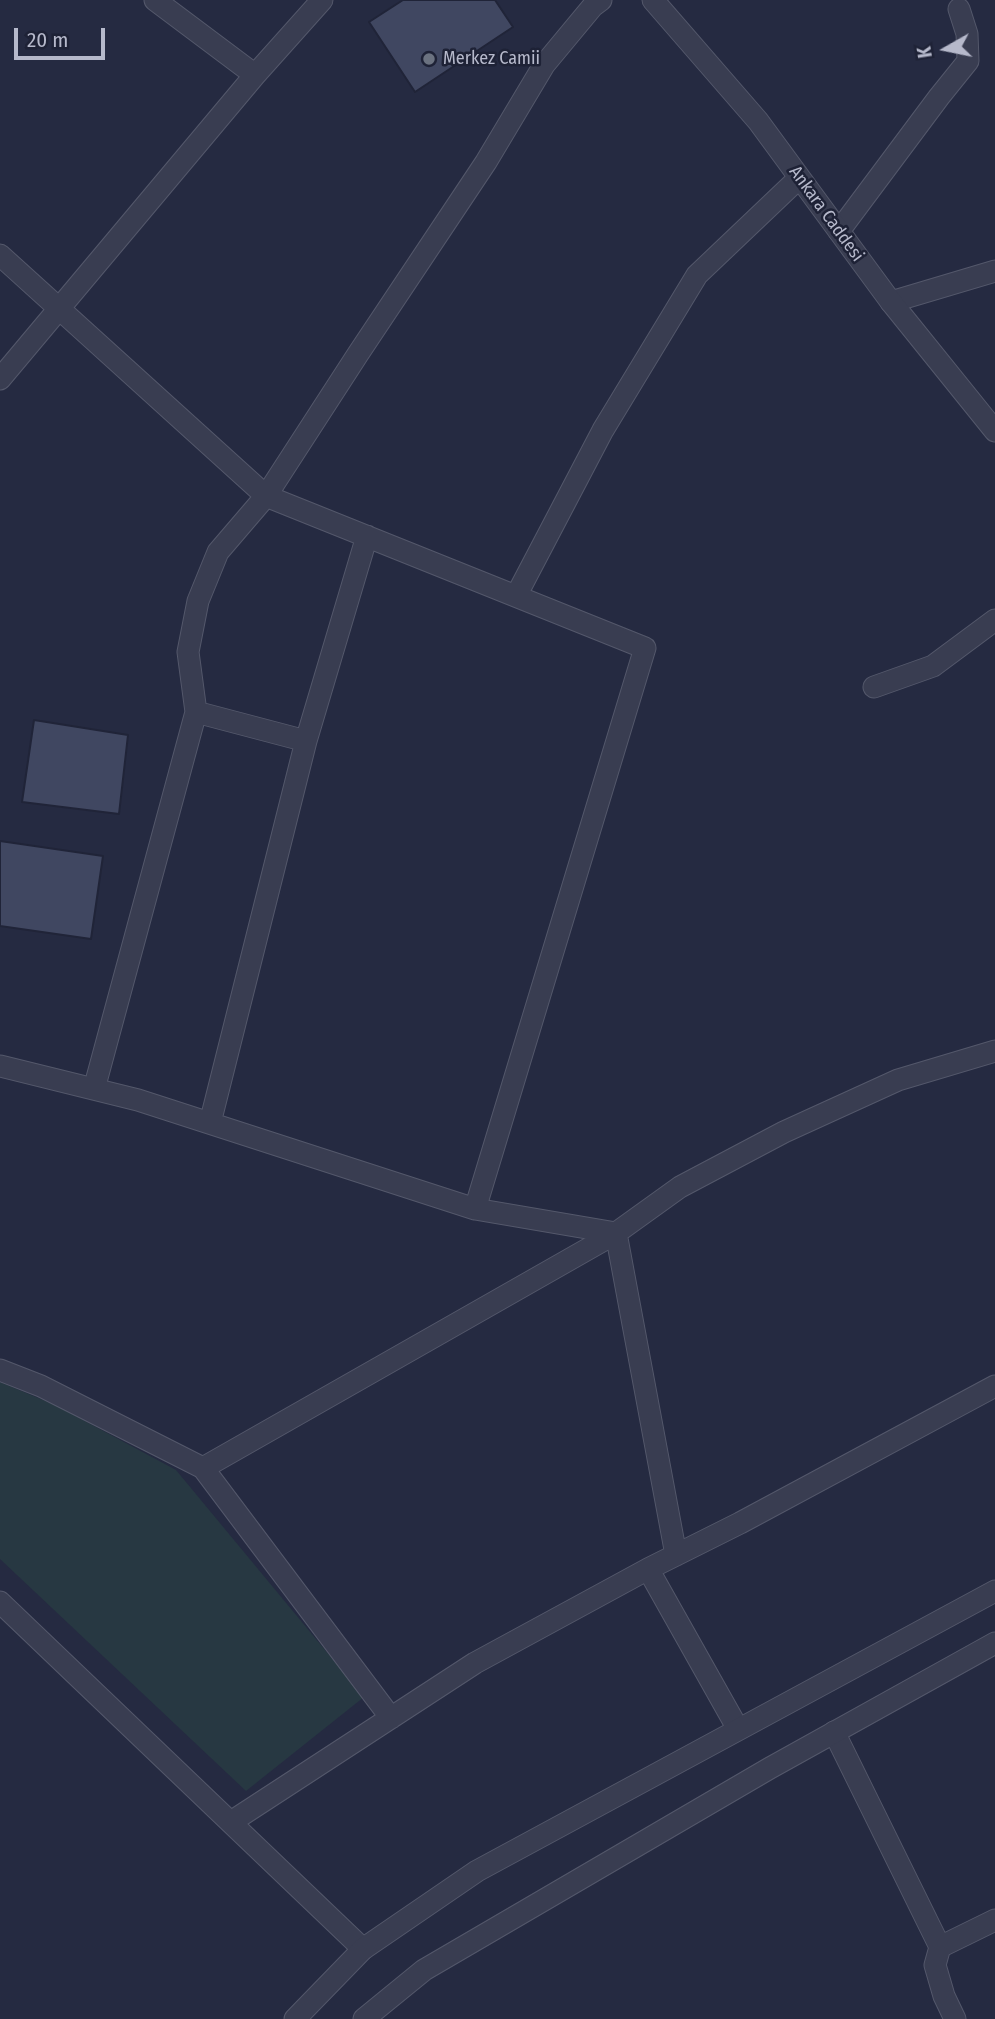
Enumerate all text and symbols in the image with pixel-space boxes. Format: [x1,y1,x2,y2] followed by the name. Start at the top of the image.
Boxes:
[18,14,108,58] scale bar
[911,14,981,84] north arrow
[27,27,68,53] text: 20 m
[913,45,937,60] text: K
[443,48,540,70] place label: Merkez Camii
[421,51,437,67] marker: Merkez Camii
[784,162,868,266] street label: Ankara Caddesi

